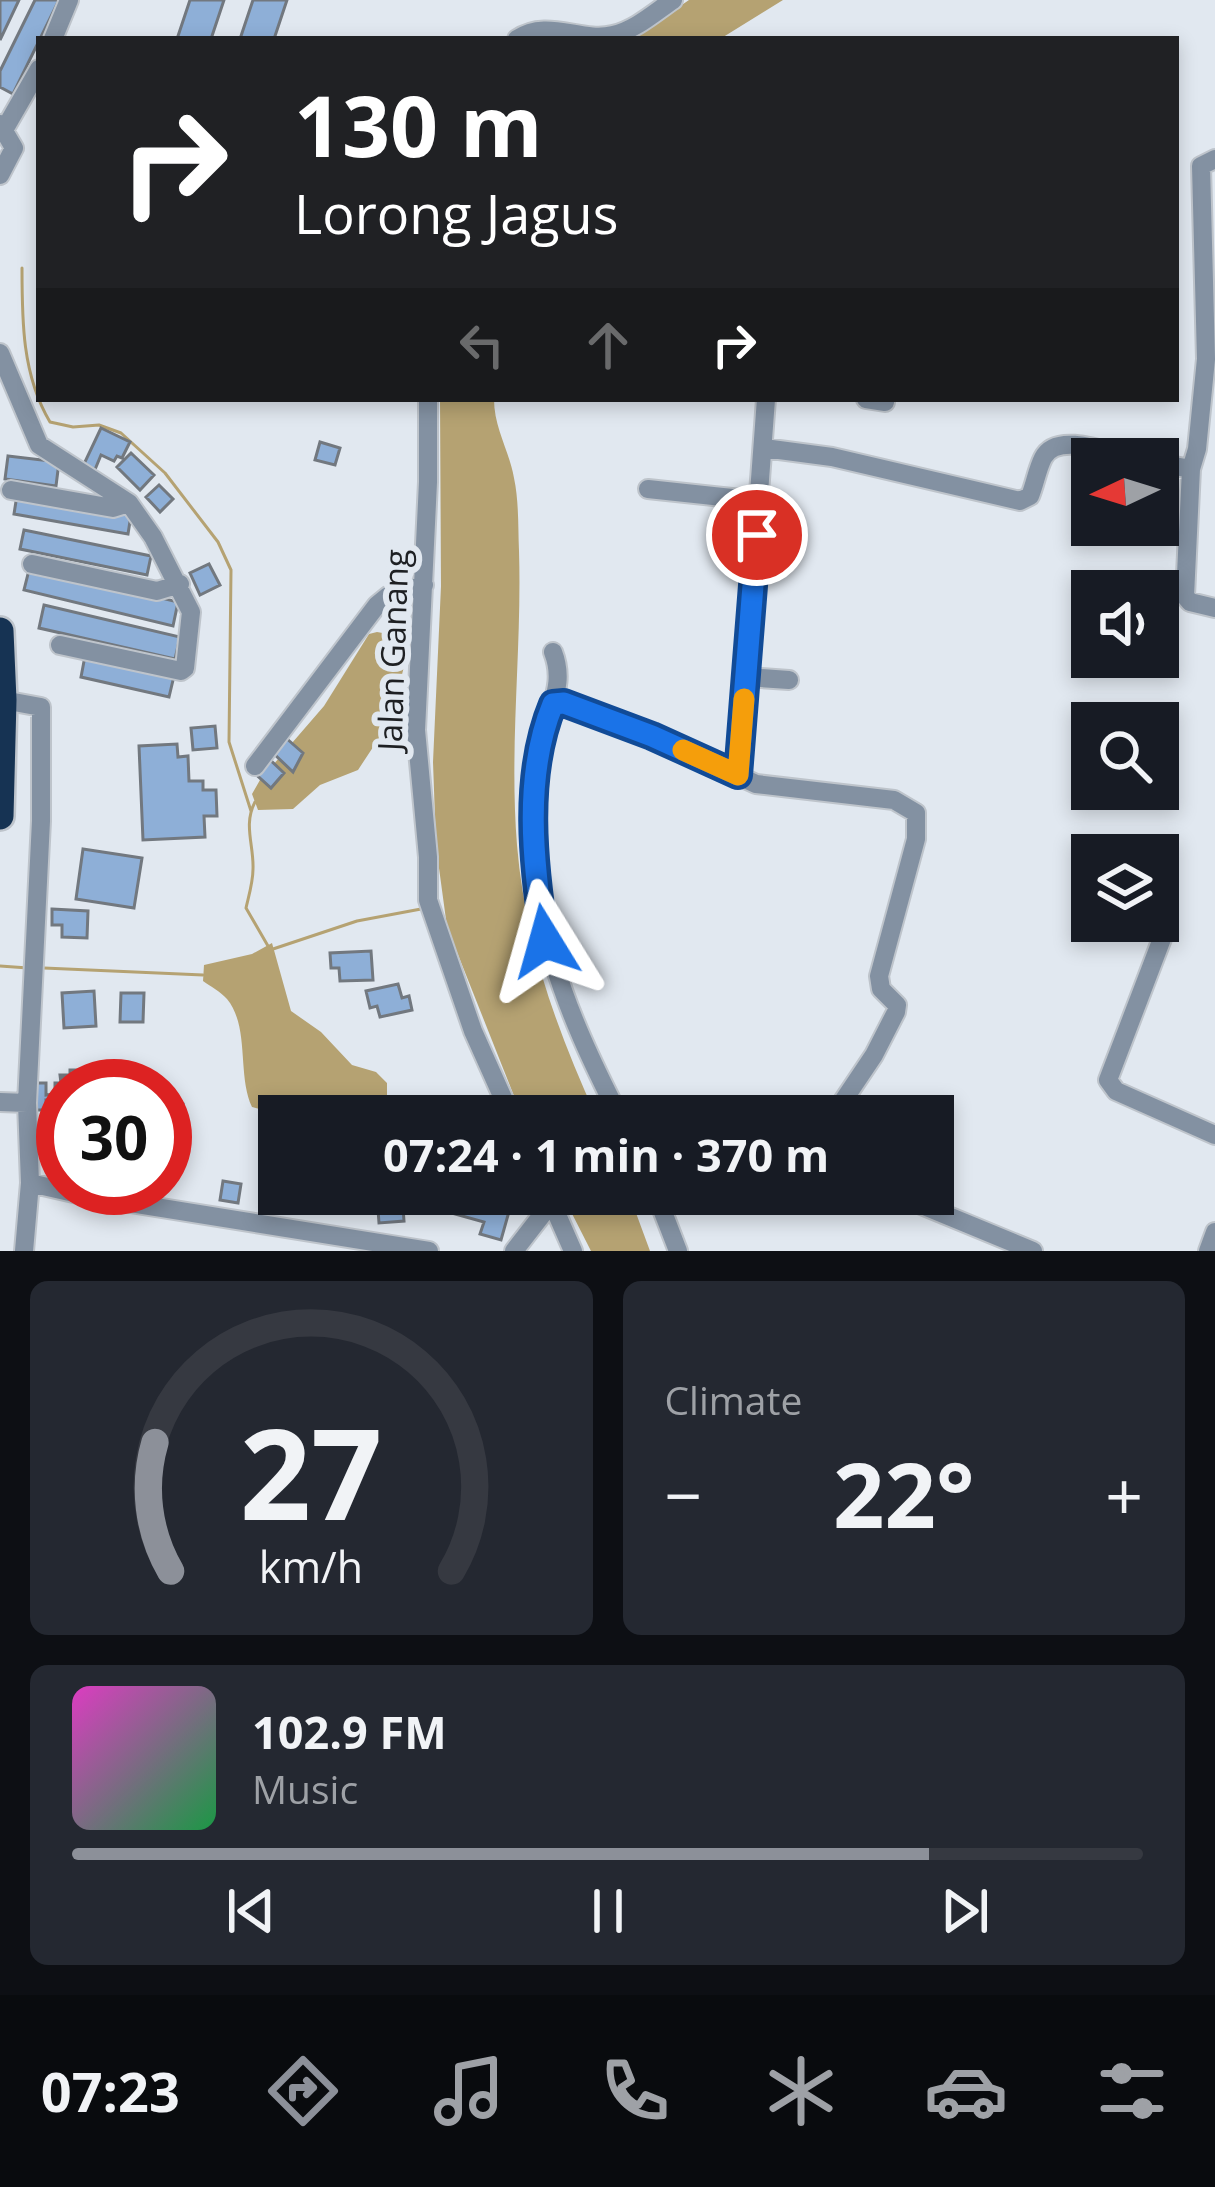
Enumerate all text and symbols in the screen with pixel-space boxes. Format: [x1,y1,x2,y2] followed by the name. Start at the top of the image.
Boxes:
[294,67,542,182] text: 130 m
[96,84,252,240] icon: right
[294,176,618,250] text: Lorong Jagus
[449,312,515,378] icon: left
[575,312,641,378] icon: ahead
[701,312,767,378] icon: right
[1071,438,1179,546] north arrow
[1071,438,1179,942] map controls
[706,484,808,586] pin
[724,502,790,568] icon: arrive
[366,548,419,755] street label: Jalan Ganang
[1071,570,1179,678] button: sound
[1071,702,1179,810] button: search
[1071,834,1179,942] button: layers
[482,878,608,1004] position arrow
[36,1059,192,1215] speed limit sign: 30
[383,1124,829,1185] text: 07:24 · 1 min · 370 m
[665,1373,802,1426] text: Climate
[240,1387,383,1557] text: 27
[833,1432,974,1554] text: 22°
[665,1449,702,1539] text: −
[1105,1449,1143,1539] text: +
[259,1537,363,1596] text: km/h
[252,1701,447,1762] text: 102.9 FM
[252,1762,358,1815] text: Music
[218,1878,284,1944] icon: previous
[575,1878,641,1944] icon: pause
[932,1878,998,1944] icon: next
[261,2049,345,2133] icon: directions
[427,2049,511,2133] icon: music
[593,2049,677,2133] icon: phone
[759,2049,843,2133] icon: climate
[924,2049,1008,2133] icon: car
[1090,2049,1174,2133] icon: filters
[41,2054,180,2128] text: 07:23

